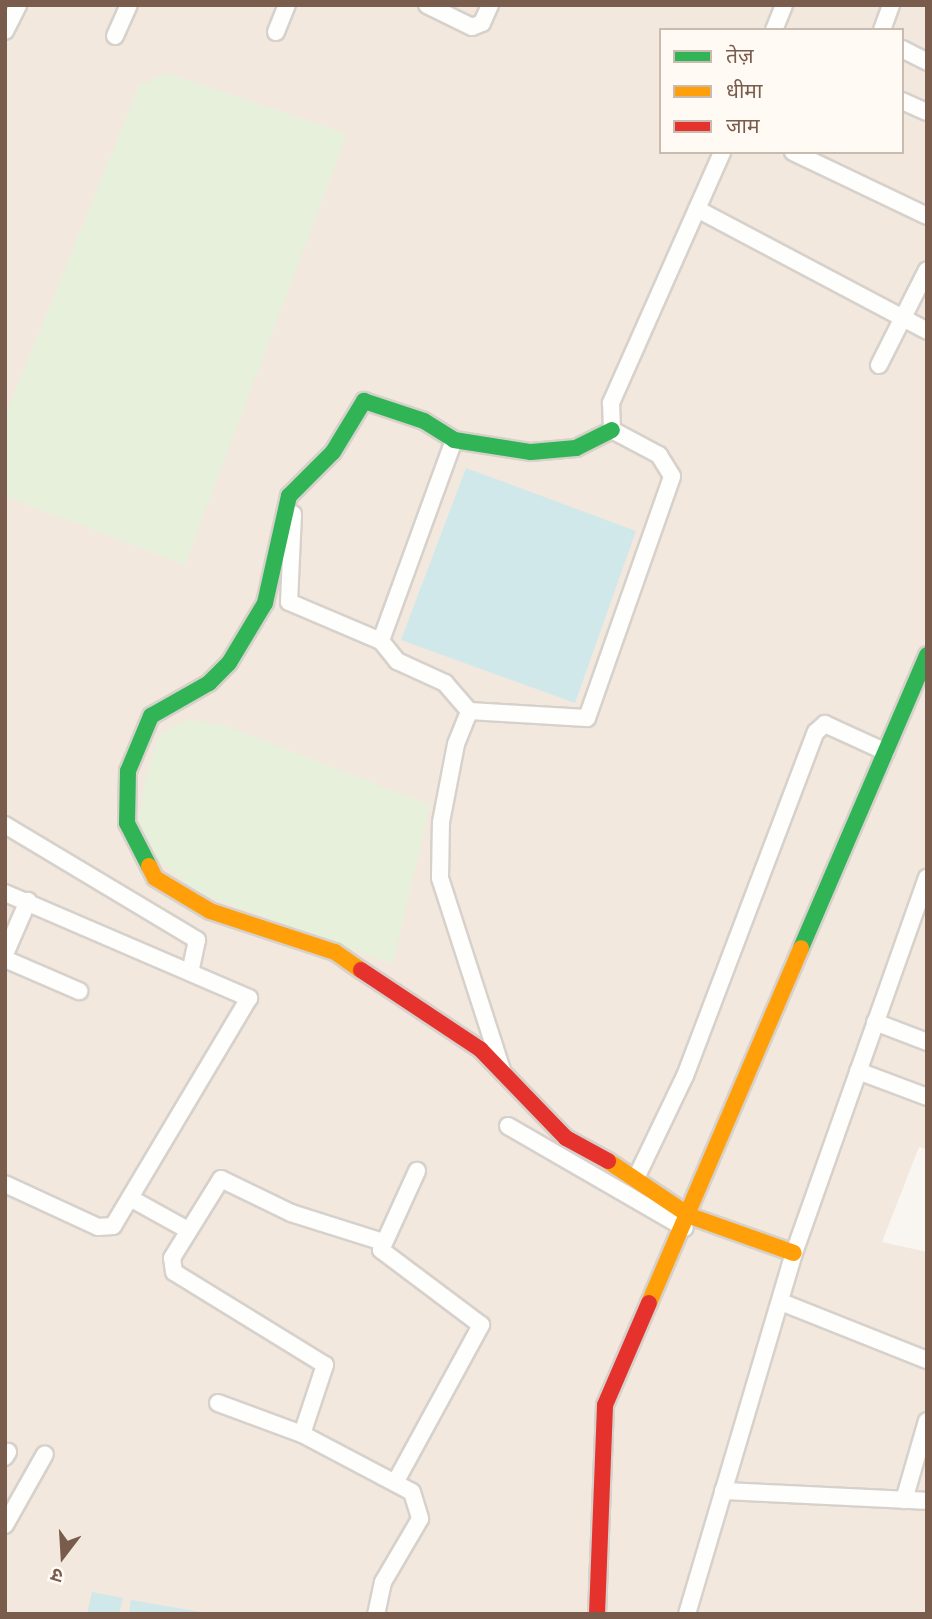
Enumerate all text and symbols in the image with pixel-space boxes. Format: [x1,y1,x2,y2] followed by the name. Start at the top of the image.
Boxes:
[659,28,904,154] legend
[726,41,754,69] text: तेज़
[726,76,762,104] text: धीमा
[726,111,760,139] text: जाम
[28,1521,98,1591] north arrow
[48,1562,66,1590] text: उ

